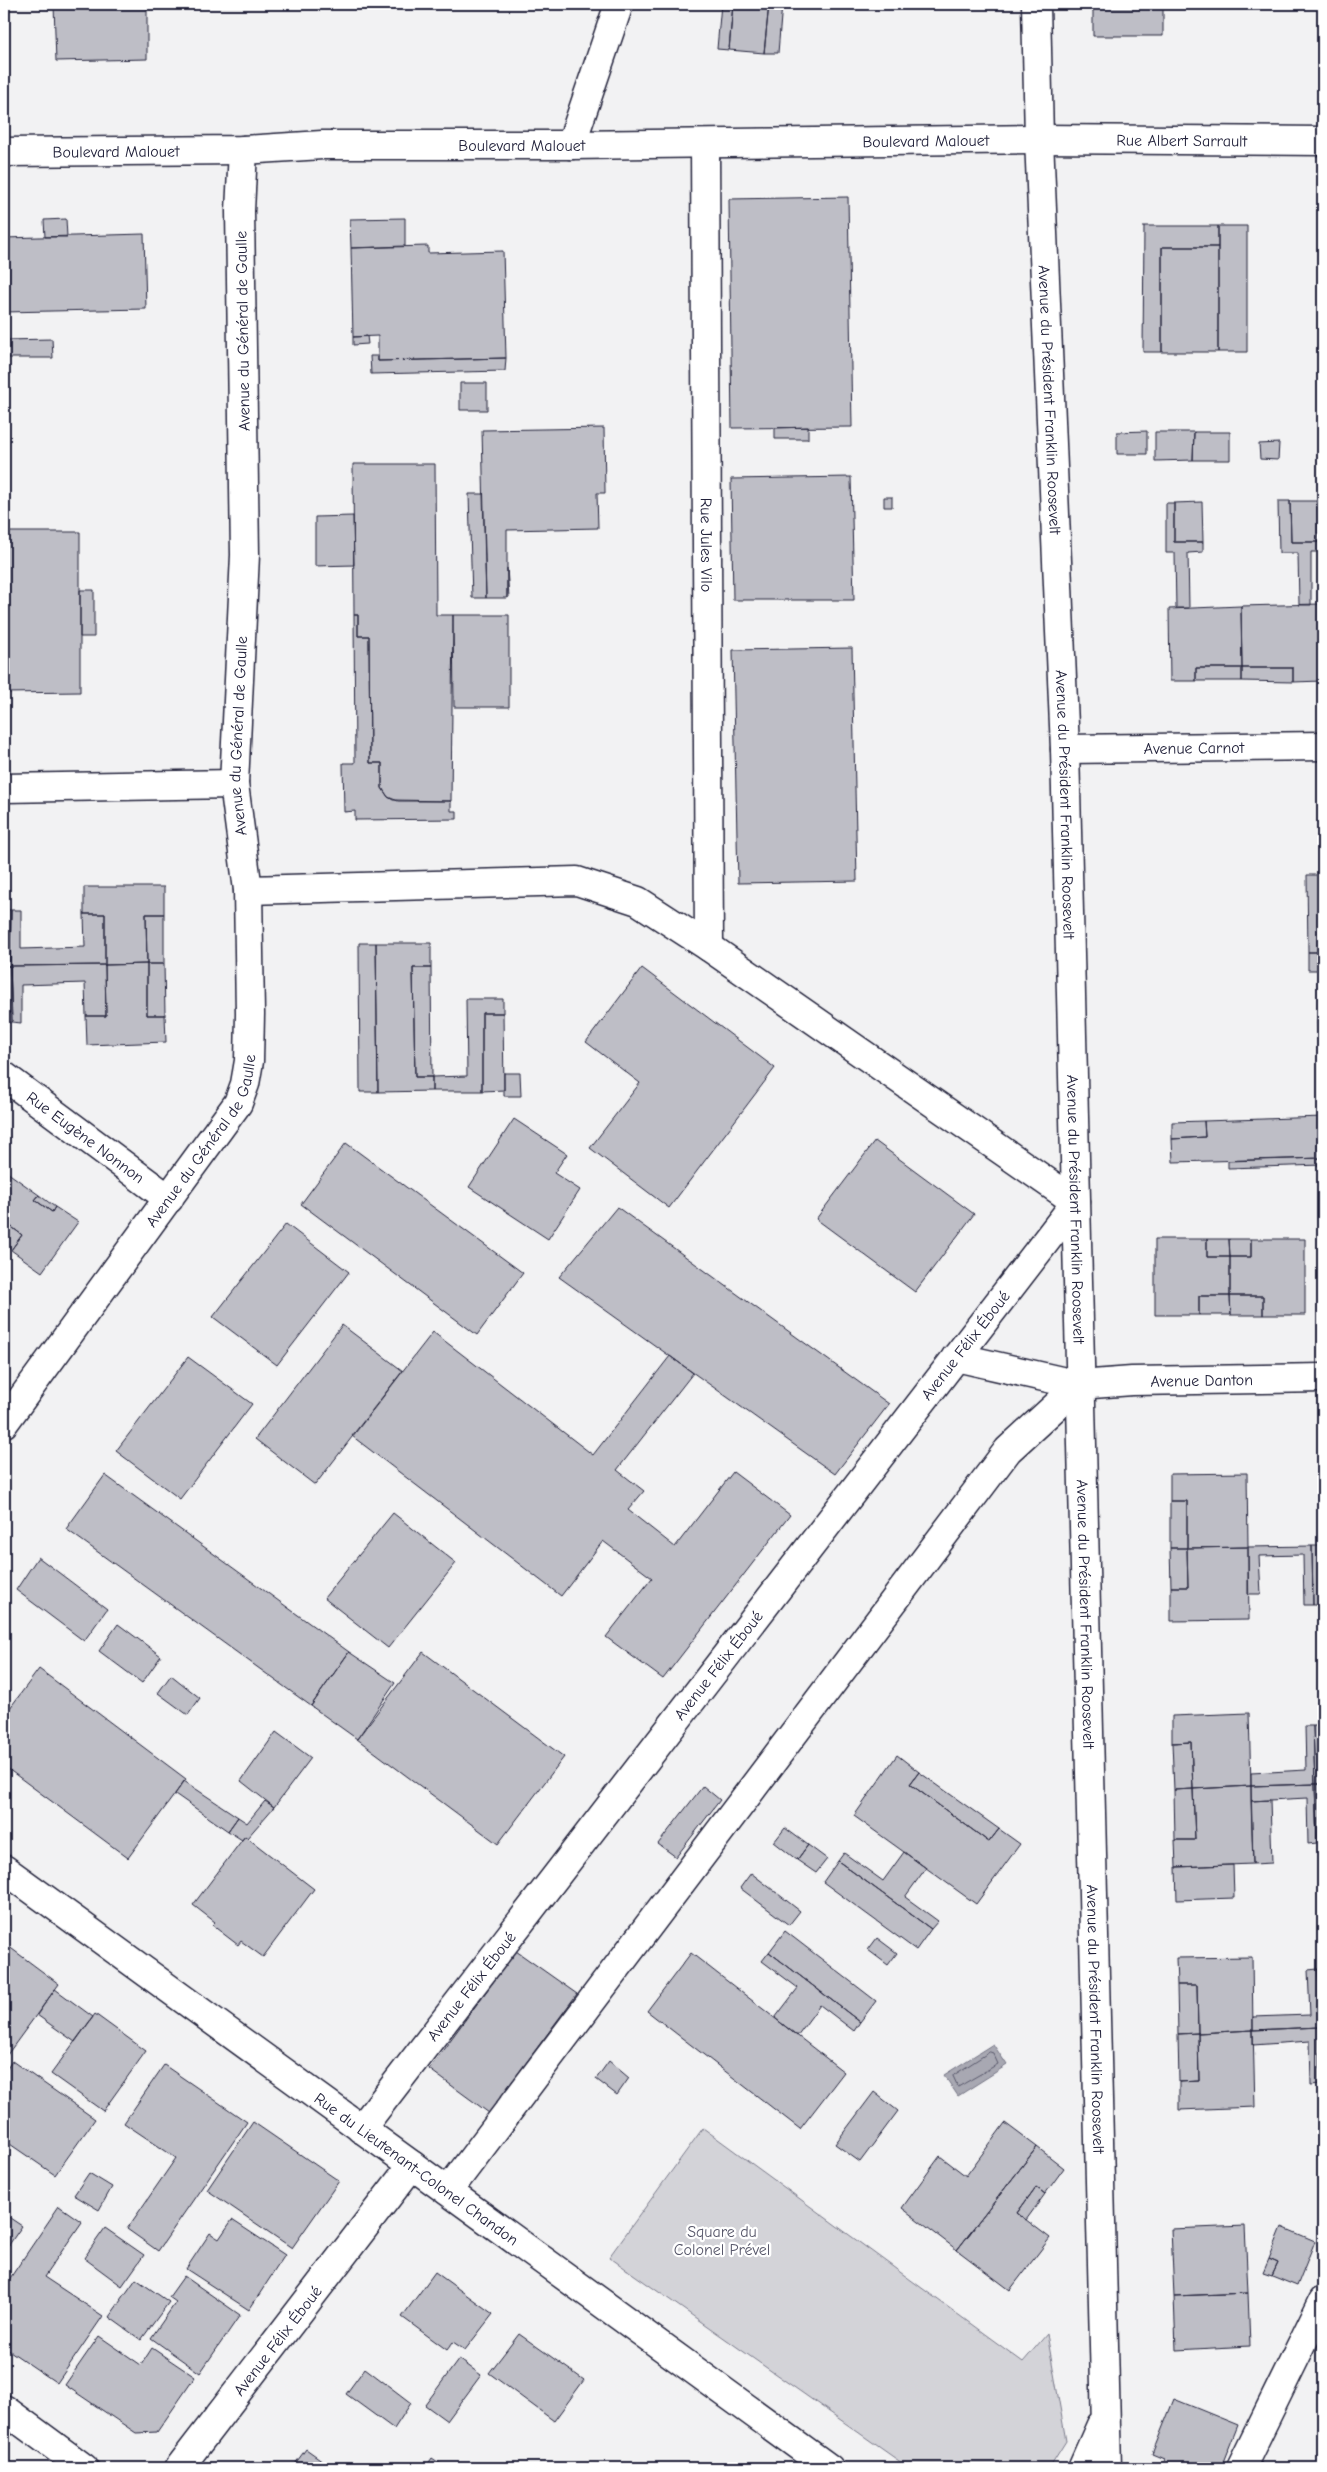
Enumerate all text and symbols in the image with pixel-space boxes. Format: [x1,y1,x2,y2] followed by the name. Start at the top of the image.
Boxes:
[862,132,990,151] street label: Boulevard Malouet
[1116,132,1248,150] street label: Rue Albert Sarrault
[458,137,586,155] street label: Boulevard Malouet
[52,143,180,162] street label: Boulevard Malouet
[232,231,254,431] street label: Avenue du Général de Gaulle
[1034,265,1064,535] street label: Avenue du Président Franklin Roosevelt
[697,498,715,592] street label: Rue Jules Vilo
[226,635,251,837] street label: Avenue du Général de Gaulle
[1052,669,1078,940] street label: Avenue du Président Franklin Roosevelt
[1144,739,1245,758] street label: Avenue Carnot
[143,1055,259,1231] street label: Avenue du Général de Gaulle
[1063,1074,1088,1345] street label: Avenue du Président Franklin Roosevelt
[23,1088,147,1187] street label: Rue Eugène Nonnon
[917,1287,1014,1404] street label: Avenue Félix Éboué
[1150,1371,1253,1391] street label: Avenue Danton
[1073,1479,1097,1750] street label: Avenue du Président Franklin Roosevelt
[670,1607,767,1724] street label: Avenue Félix Éboué
[1083,1884,1107,2154] street label: Avenue du Président Franklin Roosevelt
[423,1928,520,2045] street label: Avenue Félix Éboué
[311,2089,522,2249] street label: Rue du Lieutenant-Colonel Chandon
[674,2223,770,2259] park label: Square du Colonel Prével
[230,2283,326,2399] street label: Avenue Félix Éboué

